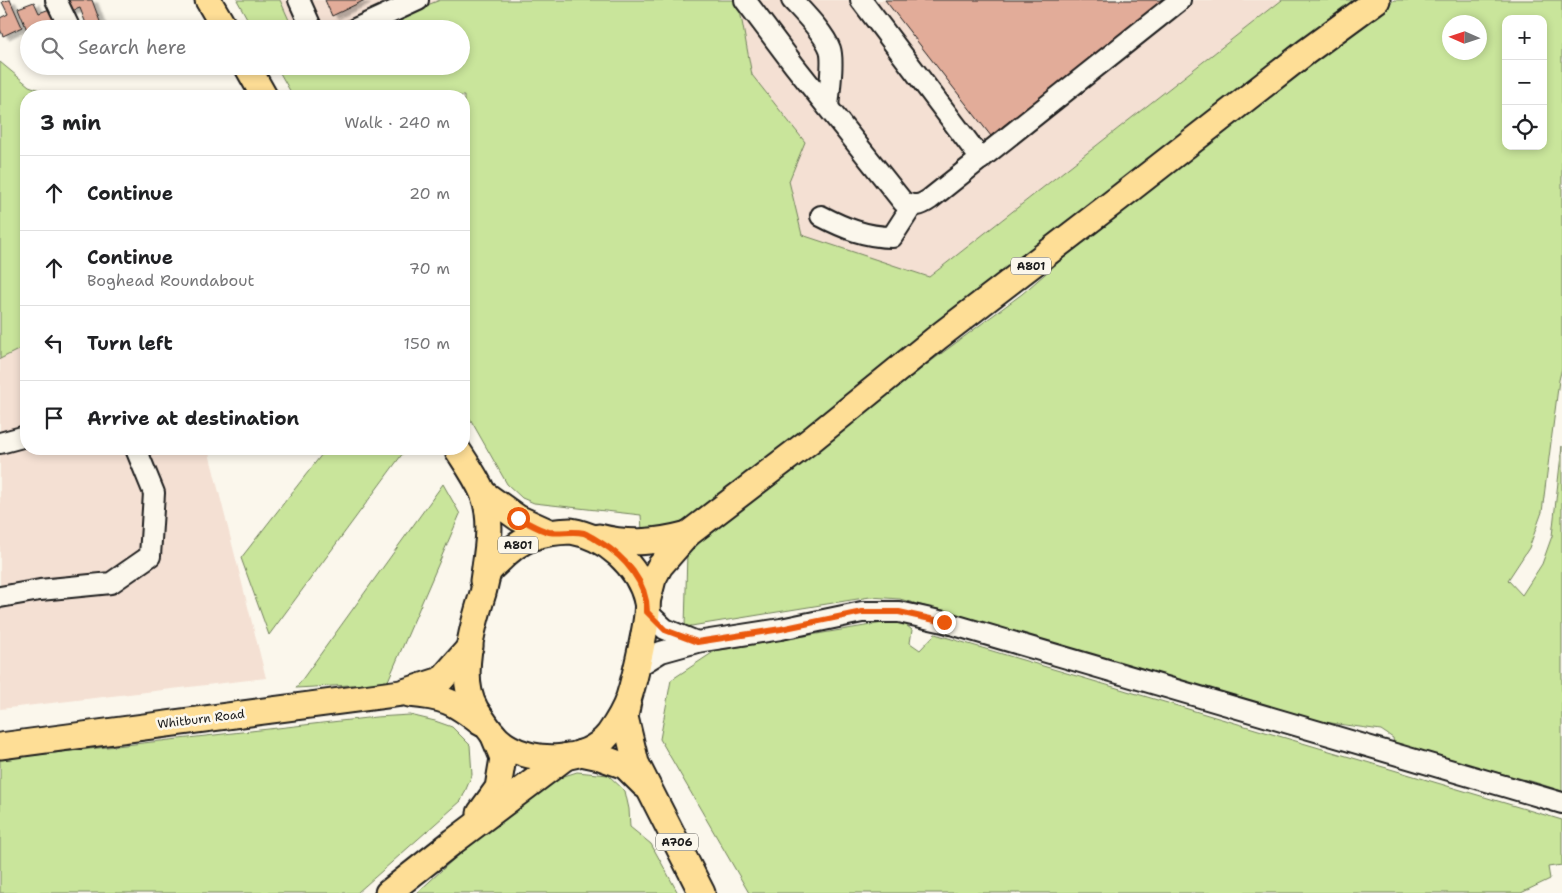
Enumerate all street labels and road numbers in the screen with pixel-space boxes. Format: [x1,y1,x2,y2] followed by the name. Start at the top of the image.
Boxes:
[1011,258,1051,274] road number: A801
[498,536,538,554] road number: A801
[156,706,246,732] street label: Whitburn Road
[656,834,698,850] road number: A706

